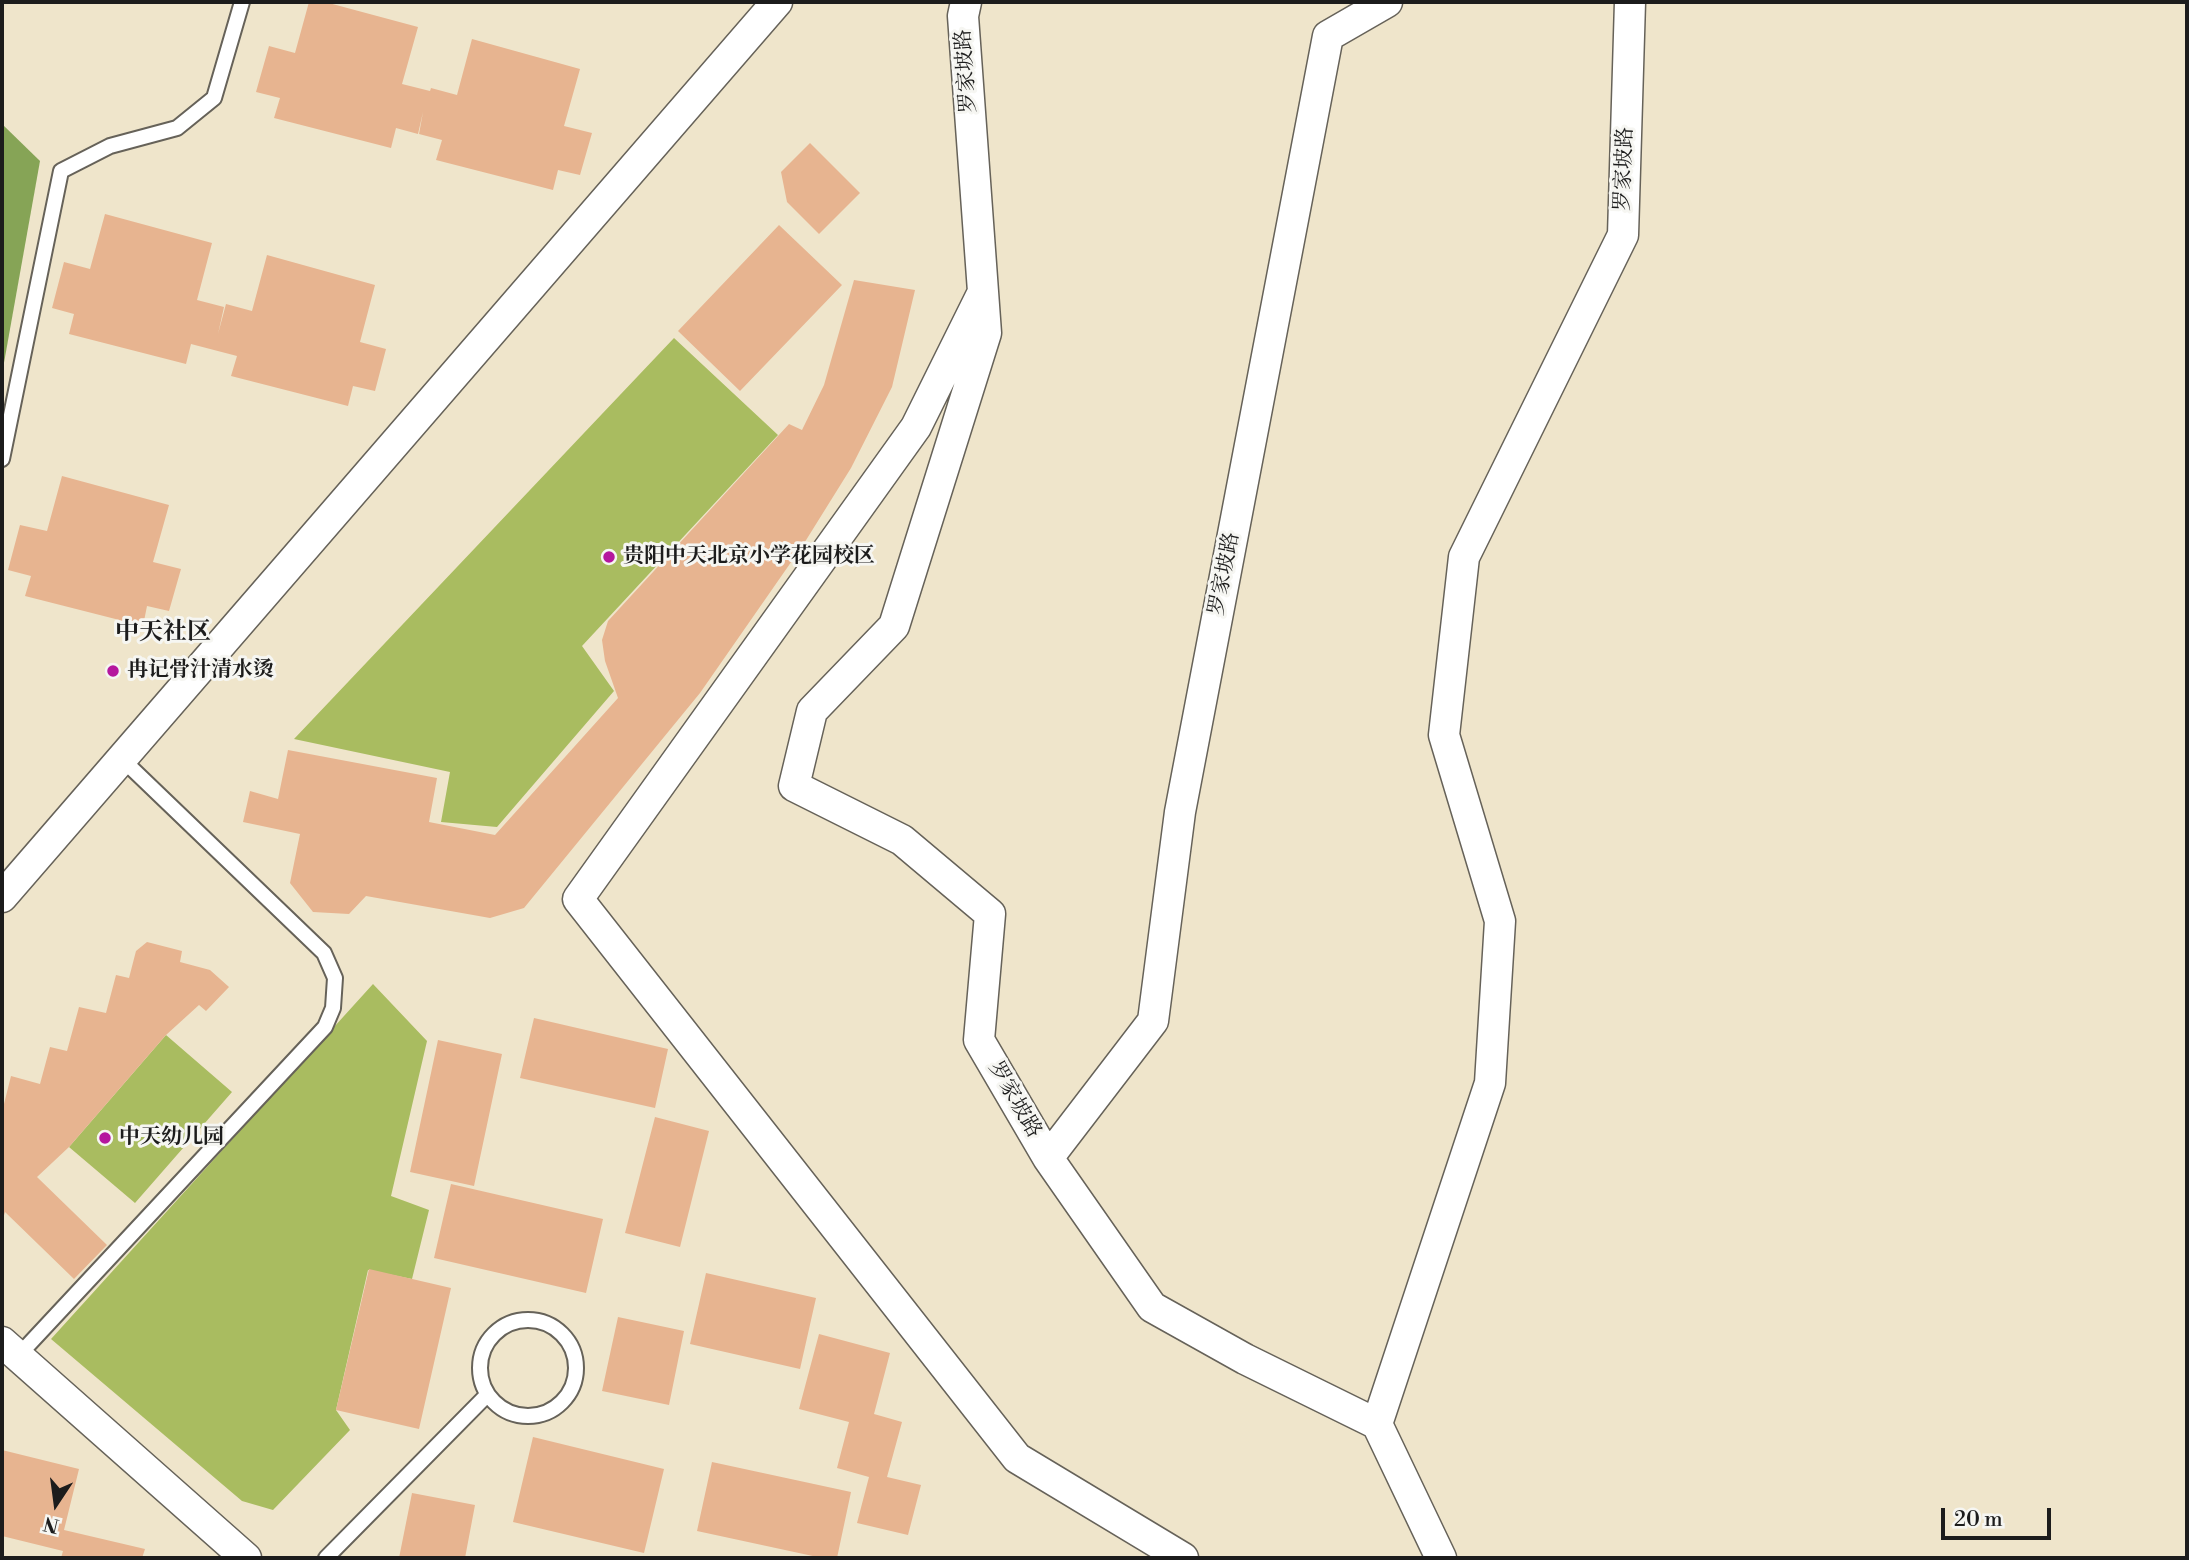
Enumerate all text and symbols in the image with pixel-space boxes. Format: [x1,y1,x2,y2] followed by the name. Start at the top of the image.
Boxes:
[952,28,982,114] street label: 罗家坡路
[1611,127,1639,211] street label: 罗家坡路
[1205,530,1245,618] street label: 罗家坡路
[623,544,875,570] place label: 贵阳中天北京小学花园校区
[601,549,617,565] marker: 贵阳中天北京小学花园校区
[115,619,211,647] district label: 中天社区
[127,658,274,684] place label: 冉记骨汁清水烫
[105,663,121,679] marker: 冉记骨汁清水烫
[982,1057,1046,1143] street label: 罗家坡路
[119,1125,224,1151] place label: 中天幼儿园
[97,1130,113,1146] marker: 中天幼儿园
[21,1469,91,1539] north arrow
[1944,1494,2054,1538] scale bar
[1954,1507,2003,1533] text: 20 m
[41,1511,61,1538] text: N

